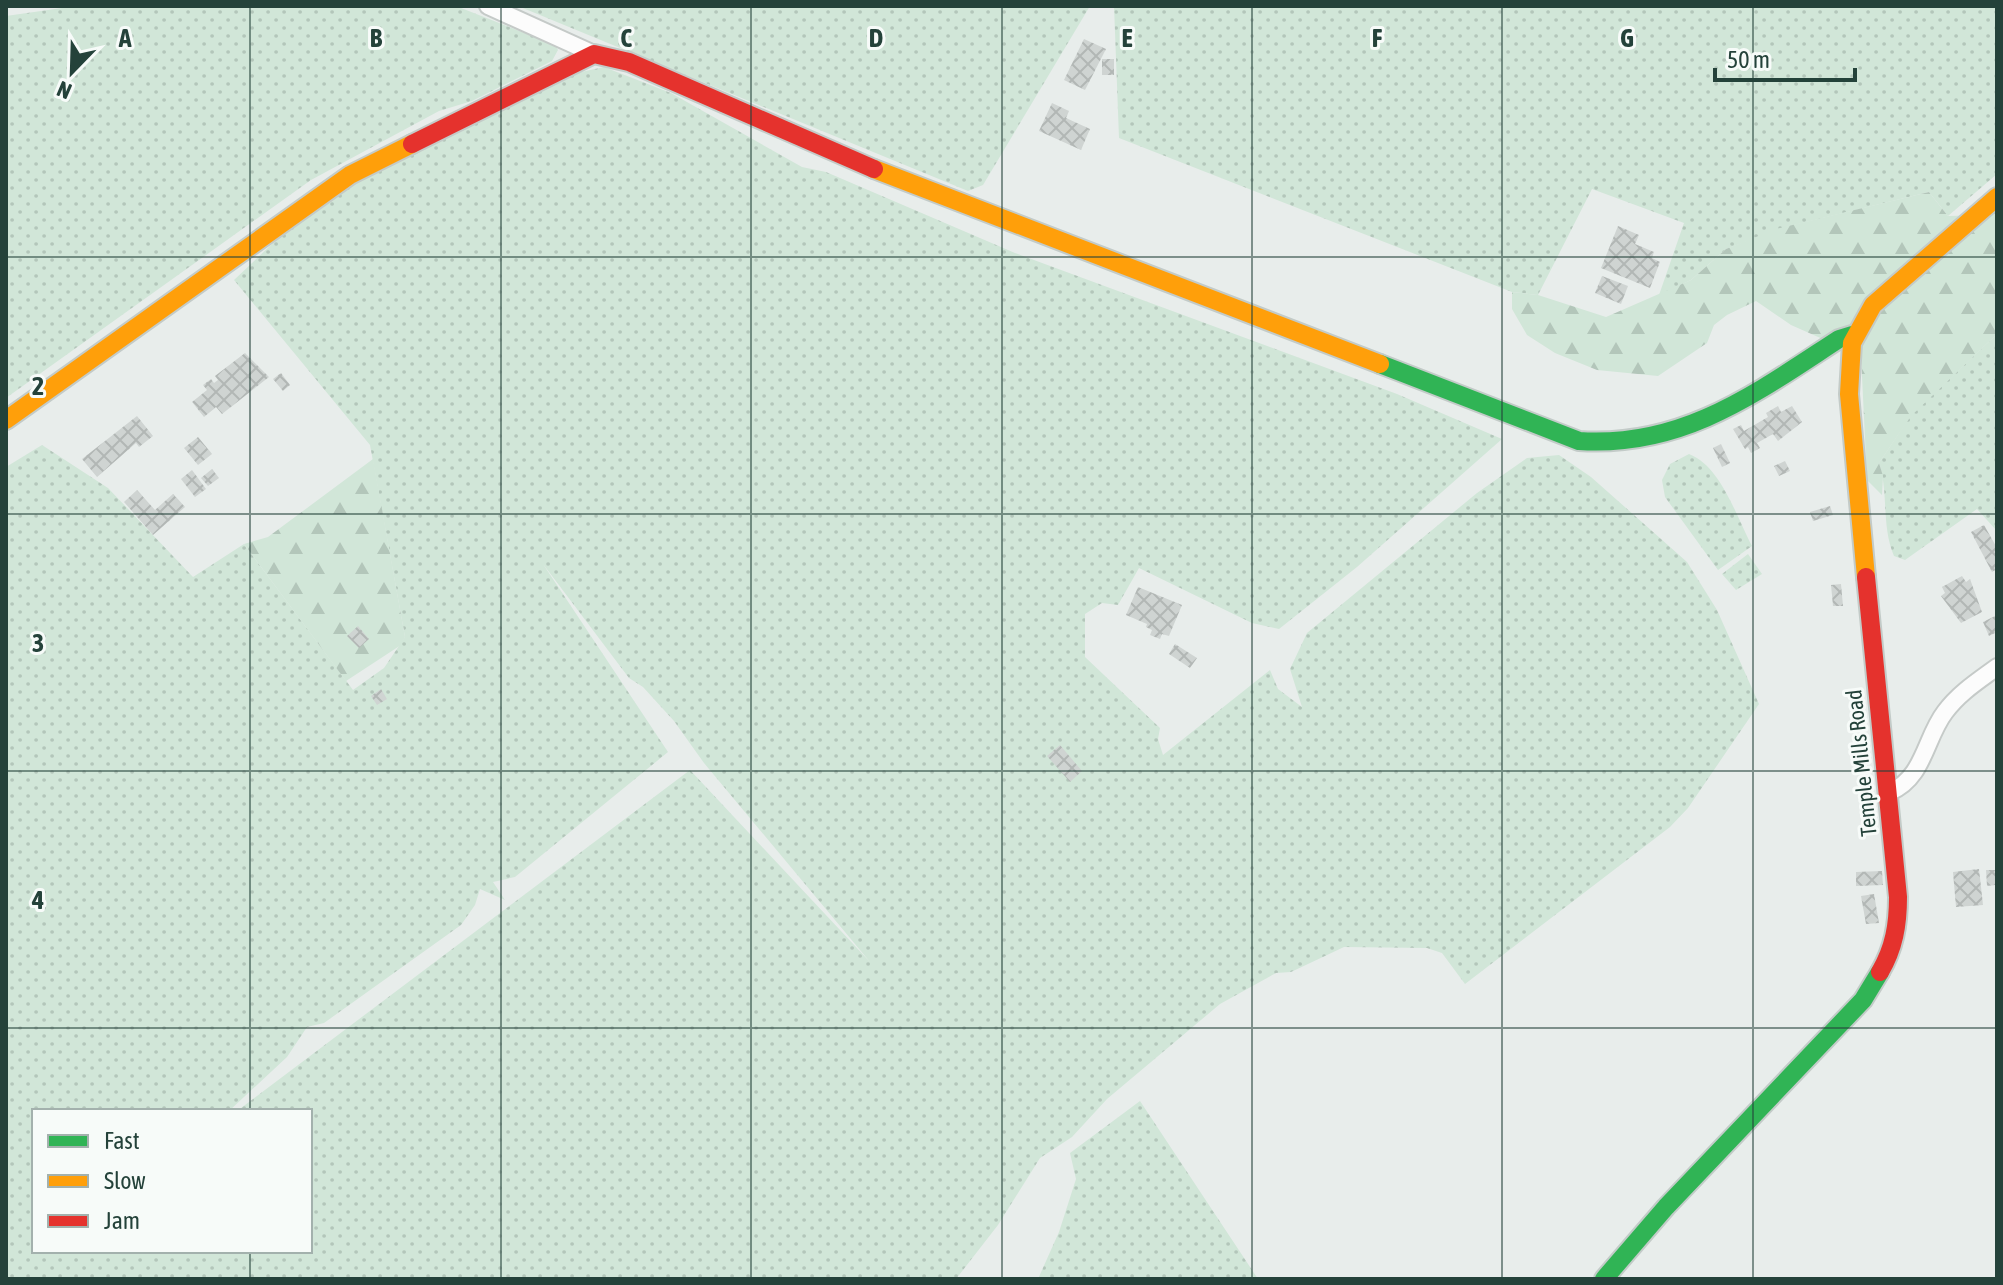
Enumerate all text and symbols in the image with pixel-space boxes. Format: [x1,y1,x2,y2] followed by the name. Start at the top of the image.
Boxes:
[118,23,132,53] text: A
[370,23,383,53] text: B
[620,23,632,53] text: C
[869,23,883,53] text: D
[1121,23,1133,53] text: E
[1372,23,1383,53] text: F
[1620,23,1634,53] text: G
[32,32,112,112] north arrow
[1715,32,1855,82] scale bar
[1727,46,1770,73] text: 50 m
[53,76,75,105] text: N
[32,371,44,401] text: 2
[32,628,44,658] text: 3
[1840,688,1882,838] street label: Temple Mills Road
[31,885,44,915] text: 4
[32,1109,312,1253] legend
[104,1127,140,1154] text: Fast
[104,1167,146,1194] text: Slow
[104,1207,140,1234] text: Jam

